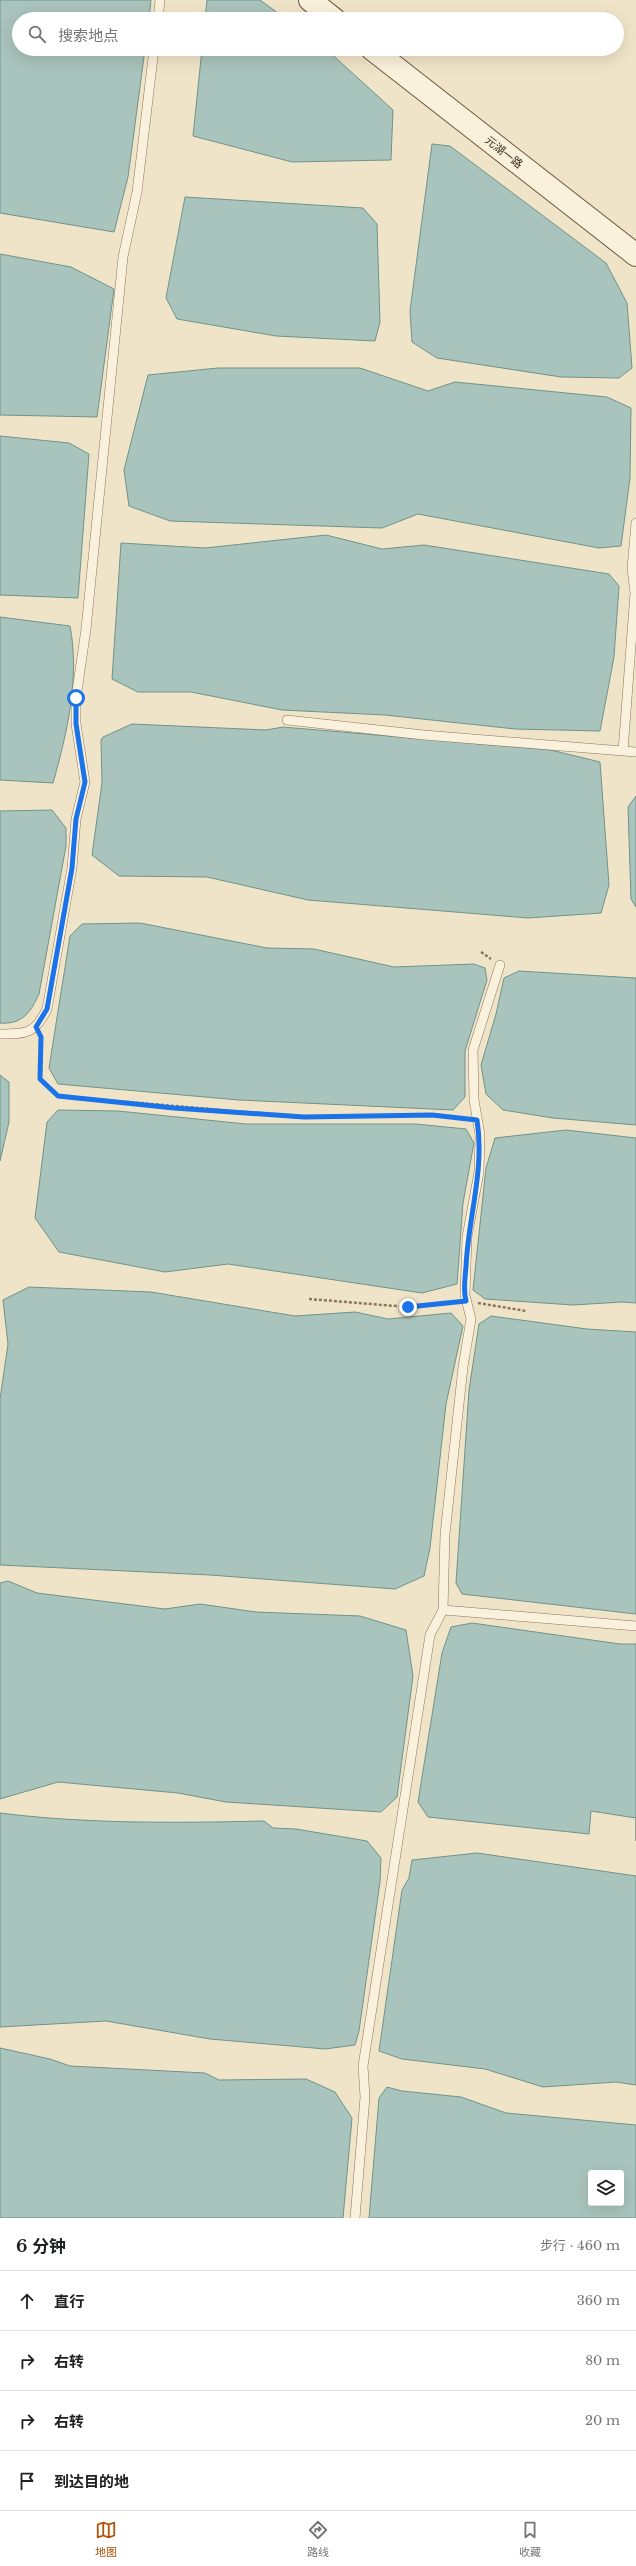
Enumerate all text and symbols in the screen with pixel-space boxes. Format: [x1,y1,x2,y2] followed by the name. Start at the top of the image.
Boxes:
[12,12,624,56] search box
[26,23,48,45] icon: search
[58,26,118,45] text: 搜索地点
[482,133,526,171] street label: 元湖一路
[67,689,85,707] route start
[399,1298,417,1316] route end
[588,2170,624,2206] map controls
[588,2170,624,2206] button: layers
[16,2236,66,2257] text: 6 分钟
[540,2237,620,2254] text: 步行 · 460 m
[16,2290,38,2312] icon: ahead
[54,2292,84,2311] text: 直行
[577,2292,620,2309] text: 360 m
[16,2350,38,2372] icon: right
[54,2352,84,2371] text: 右转
[585,2352,620,2369] text: 80 m
[16,2410,38,2432] icon: right
[54,2412,84,2431] text: 右转
[585,2412,620,2429] text: 20 m
[16,2470,38,2492] icon: arrive
[54,2472,129,2491] text: 到达目的地
[95,2519,117,2559] tab: 地图
[307,2519,329,2559] tab: 路线
[519,2519,541,2559] tab: 收藏

